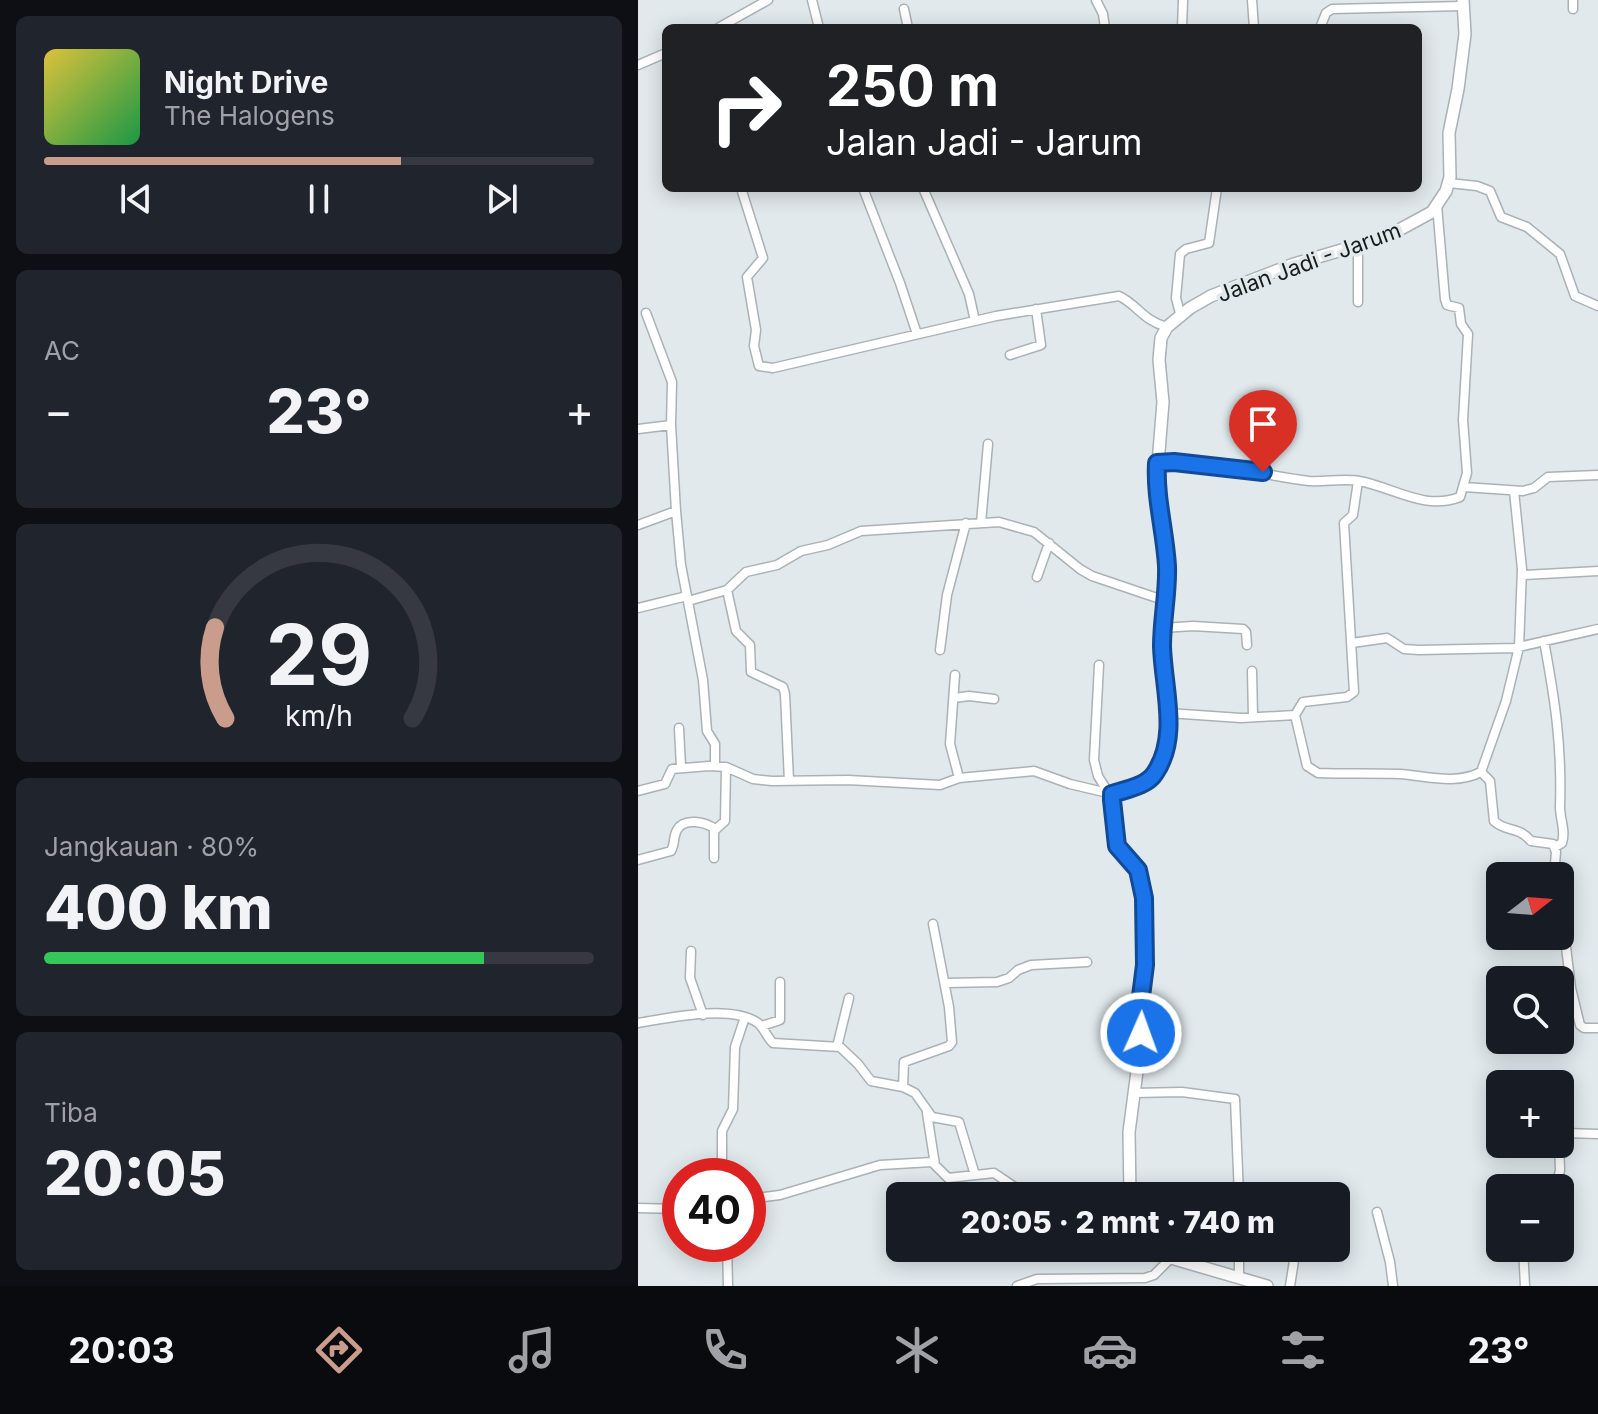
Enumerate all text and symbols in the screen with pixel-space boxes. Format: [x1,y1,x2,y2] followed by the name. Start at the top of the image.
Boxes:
[826,52,999,120] text: 250 m
[694,56,798,160] icon: right
[164,64,328,100] text: Night Drive
[164,100,335,131] text: The Halogens
[826,120,1143,164] text: Jalan Jadi - Jarum
[114,177,158,221] icon: previous
[297,177,341,221] icon: pause
[480,177,524,221] icon: next
[1214,217,1404,307] street label: Jalan Jadi - Jarum
[44,335,80,366] text: AC
[266,375,372,447] text: 23°
[44,384,73,438] text: −
[565,384,594,438] text: +
[1229,390,1297,472] pin
[1241,402,1285,446] icon: arrive
[266,604,372,705] text: 29
[285,698,353,733] text: km/h
[44,831,259,862] text: Jangkauan · 80%
[1486,862,1574,950] north arrow
[1486,862,1574,1262] map controls
[44,871,273,943] text: 400 km
[1486,966,1574,1054] button: search
[1099,991,1183,1075] position arrow
[1486,1070,1574,1158] button: +
[44,1097,98,1128] text: Tiba
[44,1137,226,1209] text: 20:05
[662,1158,766,1262] speed limit sign: 40
[1486,1174,1574,1262] button: −
[961,1204,1275,1240] text: 20:05 · 2 mnt · 740 m
[311,1322,367,1378] icon: directions
[504,1322,560,1378] icon: music
[697,1322,753,1378] icon: phone
[889,1322,945,1378] icon: climate
[1082,1322,1138,1378] icon: car
[1275,1322,1331,1378] icon: filters
[68,1328,175,1372] text: 20:03
[1467,1328,1530,1372] text: 23°

